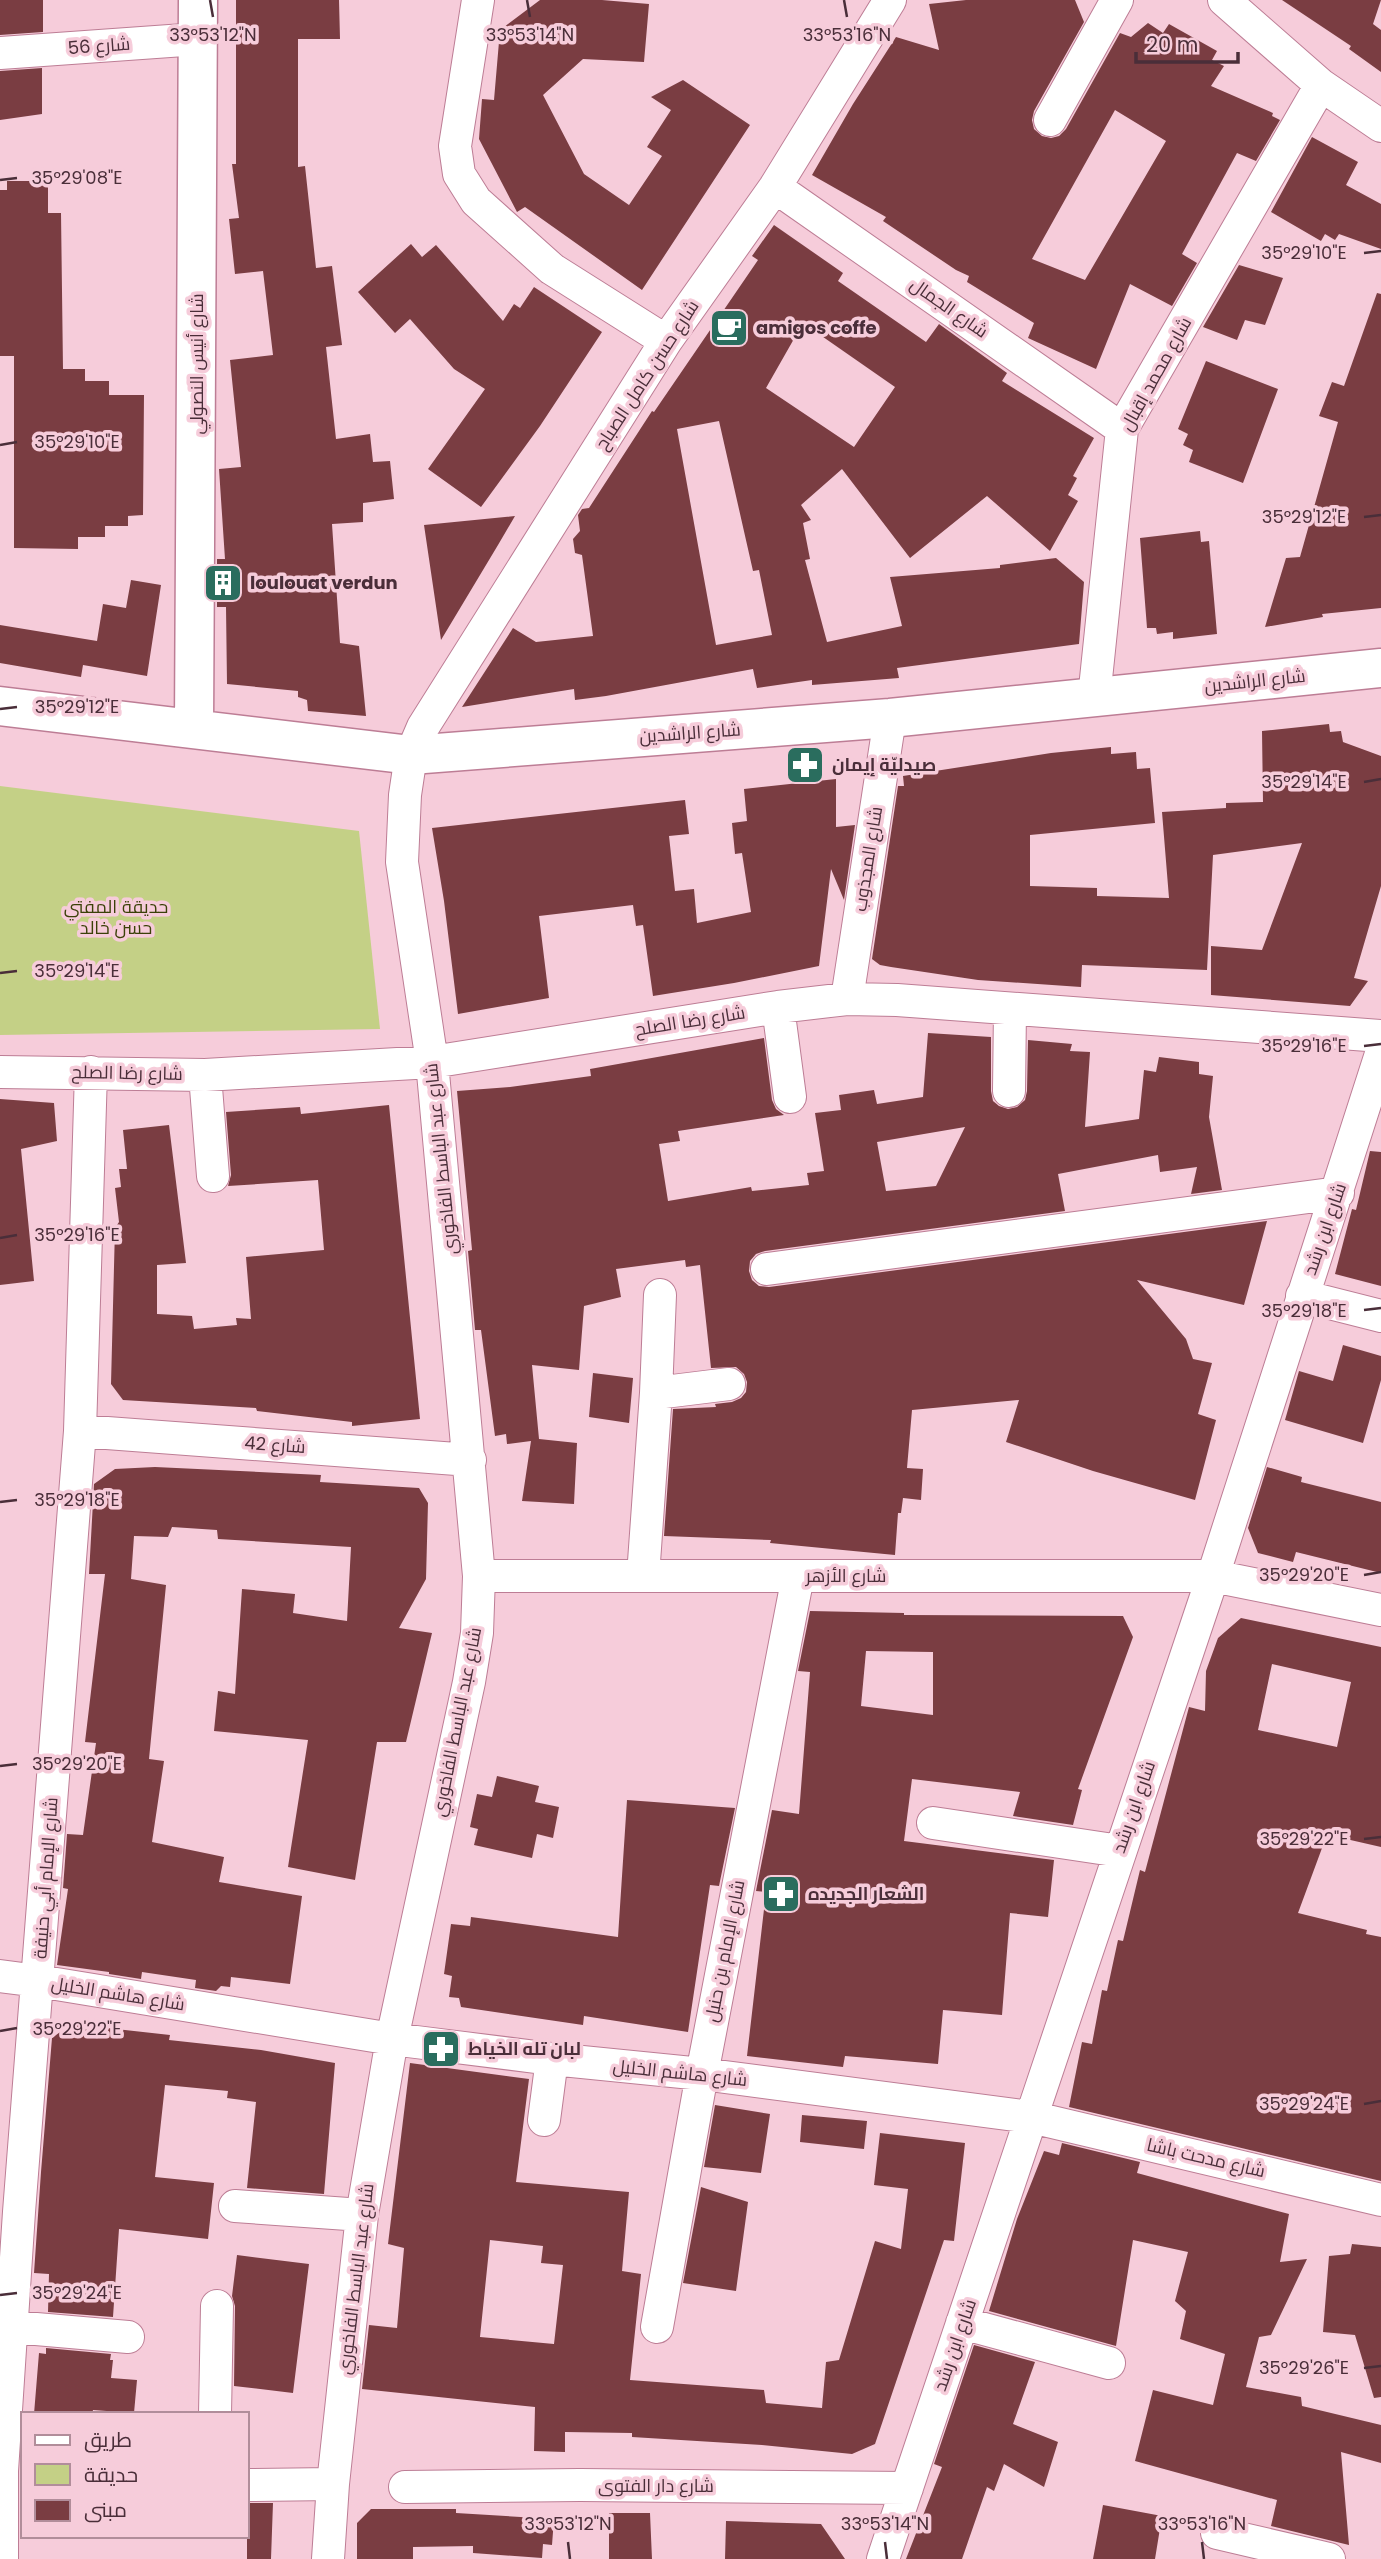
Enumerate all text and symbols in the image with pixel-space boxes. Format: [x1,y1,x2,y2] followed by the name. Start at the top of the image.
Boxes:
[1136,21,1238,65] scale bar
[169,22,257,47] text: 33°53'12"N
[486,22,574,47] text: 33°53'14"N
[803,22,891,47] text: 33°53'16"N
[1146,30,1199,59] text: 20 m
[67,31,131,60] street label: شارع 56
[32,165,123,190] text: 35°29'08"E
[1261,240,1347,265] text: 35°29'10"E
[905,272,993,344] street label: شارع الجمال
[184,293,211,435] street label: شارع أنيس النصولي
[589,295,704,454] street label: شارع حسن كامل الصباح
[708,307,750,349] cafe icon: amigos coffe
[1114,312,1197,435] street label: شارع محمد إقبال
[756,315,877,340] place label: amigos coffe
[34,429,120,454] text: 35°29'10"E
[1262,504,1346,529] text: 35°29'12"E
[202,562,244,604] building icon: loulouat verdun
[250,570,398,595] place label: loulouat verdun
[1203,663,1307,698] street label: شارع الراشدين
[35,694,119,719] text: 35°29'12"E
[638,716,742,749] street label: شارع الراشدين
[784,744,826,786] pharmacy icon: صيدليّة إيمان
[832,752,936,777] place label: صيدليّة إيمان
[1261,769,1347,794] text: 35°29'14"E
[847,805,888,913] street label: شارع المجذوب
[64,894,168,940] park label: حديقة المفتي حسن خالد
[34,958,120,983] text: 35°29'14"E
[633,999,747,1042] street label: شارع رضا الصلح
[1261,1033,1347,1058] text: 35°29'16"E
[71,1059,183,1086] street label: شارع رضا الصلح
[418,1062,465,1256] street label: شارع عبد الباسط الفاخوري
[1297,1179,1352,1278] street label: شارع ابن رشد
[34,1222,120,1247] text: 35°29'16"E
[1261,1298,1347,1323] text: 35°29'18"E
[244,1430,307,1459] street label: شارع 42
[34,1487,120,1512] text: 35°29'18"E
[1259,1562,1349,1587] text: 35°29'20"E
[805,1563,886,1588] street label: شارع الأزهر
[426,1625,489,1819] street label: شارع عبد الباسط الفاخوري
[32,1751,122,1776] text: 35°29'20"E
[1106,1757,1161,1856] street label: شارع ابن رشد
[27,1796,66,1960] street label: شارع الإمام أبي حنيفة
[1259,1826,1349,1851] text: 35°29'22"E
[760,1873,802,1915] pharmacy icon: الشعار الجديده
[698,1878,751,2024] street label: شارع الإمام بن حنبل
[808,1881,924,1906] place label: الشعار الجديده
[49,1971,187,2016] street label: شارع هاشم الخليل
[32,2016,122,2041] text: 35°29'22"E
[420,2028,462,2070] pharmacy icon: لبان تله الخياط
[468,2036,581,2061] place label: لبان تله الخياط
[612,2053,748,2092] street label: شارع هاشم الخليل
[1259,2091,1349,2116] text: 35°29'24"E
[1145,2132,1268,2183] street label: شارع مدحت باشا
[331,2182,382,2376] street label: شارع عبد الباسط الفاخوري
[32,2280,122,2305] text: 35°29'24"E
[927,2295,982,2394] street label: شارع ابن رشد
[1259,2355,1349,2380] text: 35°29'26"E
[21,2412,248,2538] legend
[84,2425,132,2454] text: طريق
[84,2460,138,2489] text: حديقة
[598,2473,714,2498] street label: شارع دار الفتوى
[84,2495,127,2524] text: مبنى
[524,2511,612,2536] text: 33°53'12"N
[841,2511,929,2536] text: 33°53'14"N
[1158,2511,1246,2536] text: 33°53'16"N

